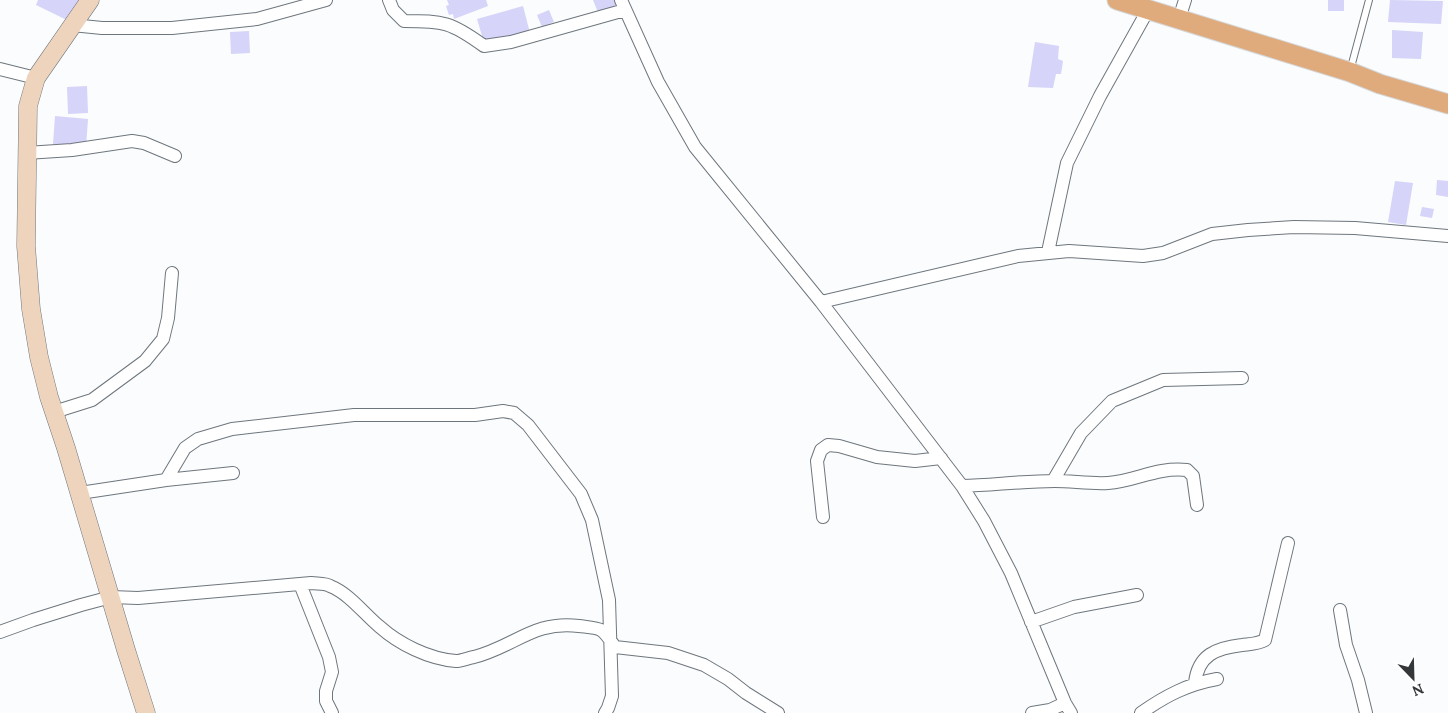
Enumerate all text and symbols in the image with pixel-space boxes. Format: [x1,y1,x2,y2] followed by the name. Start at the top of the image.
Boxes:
[1388,653,1438,703] north arrow
[1409,680,1427,700] text: N

